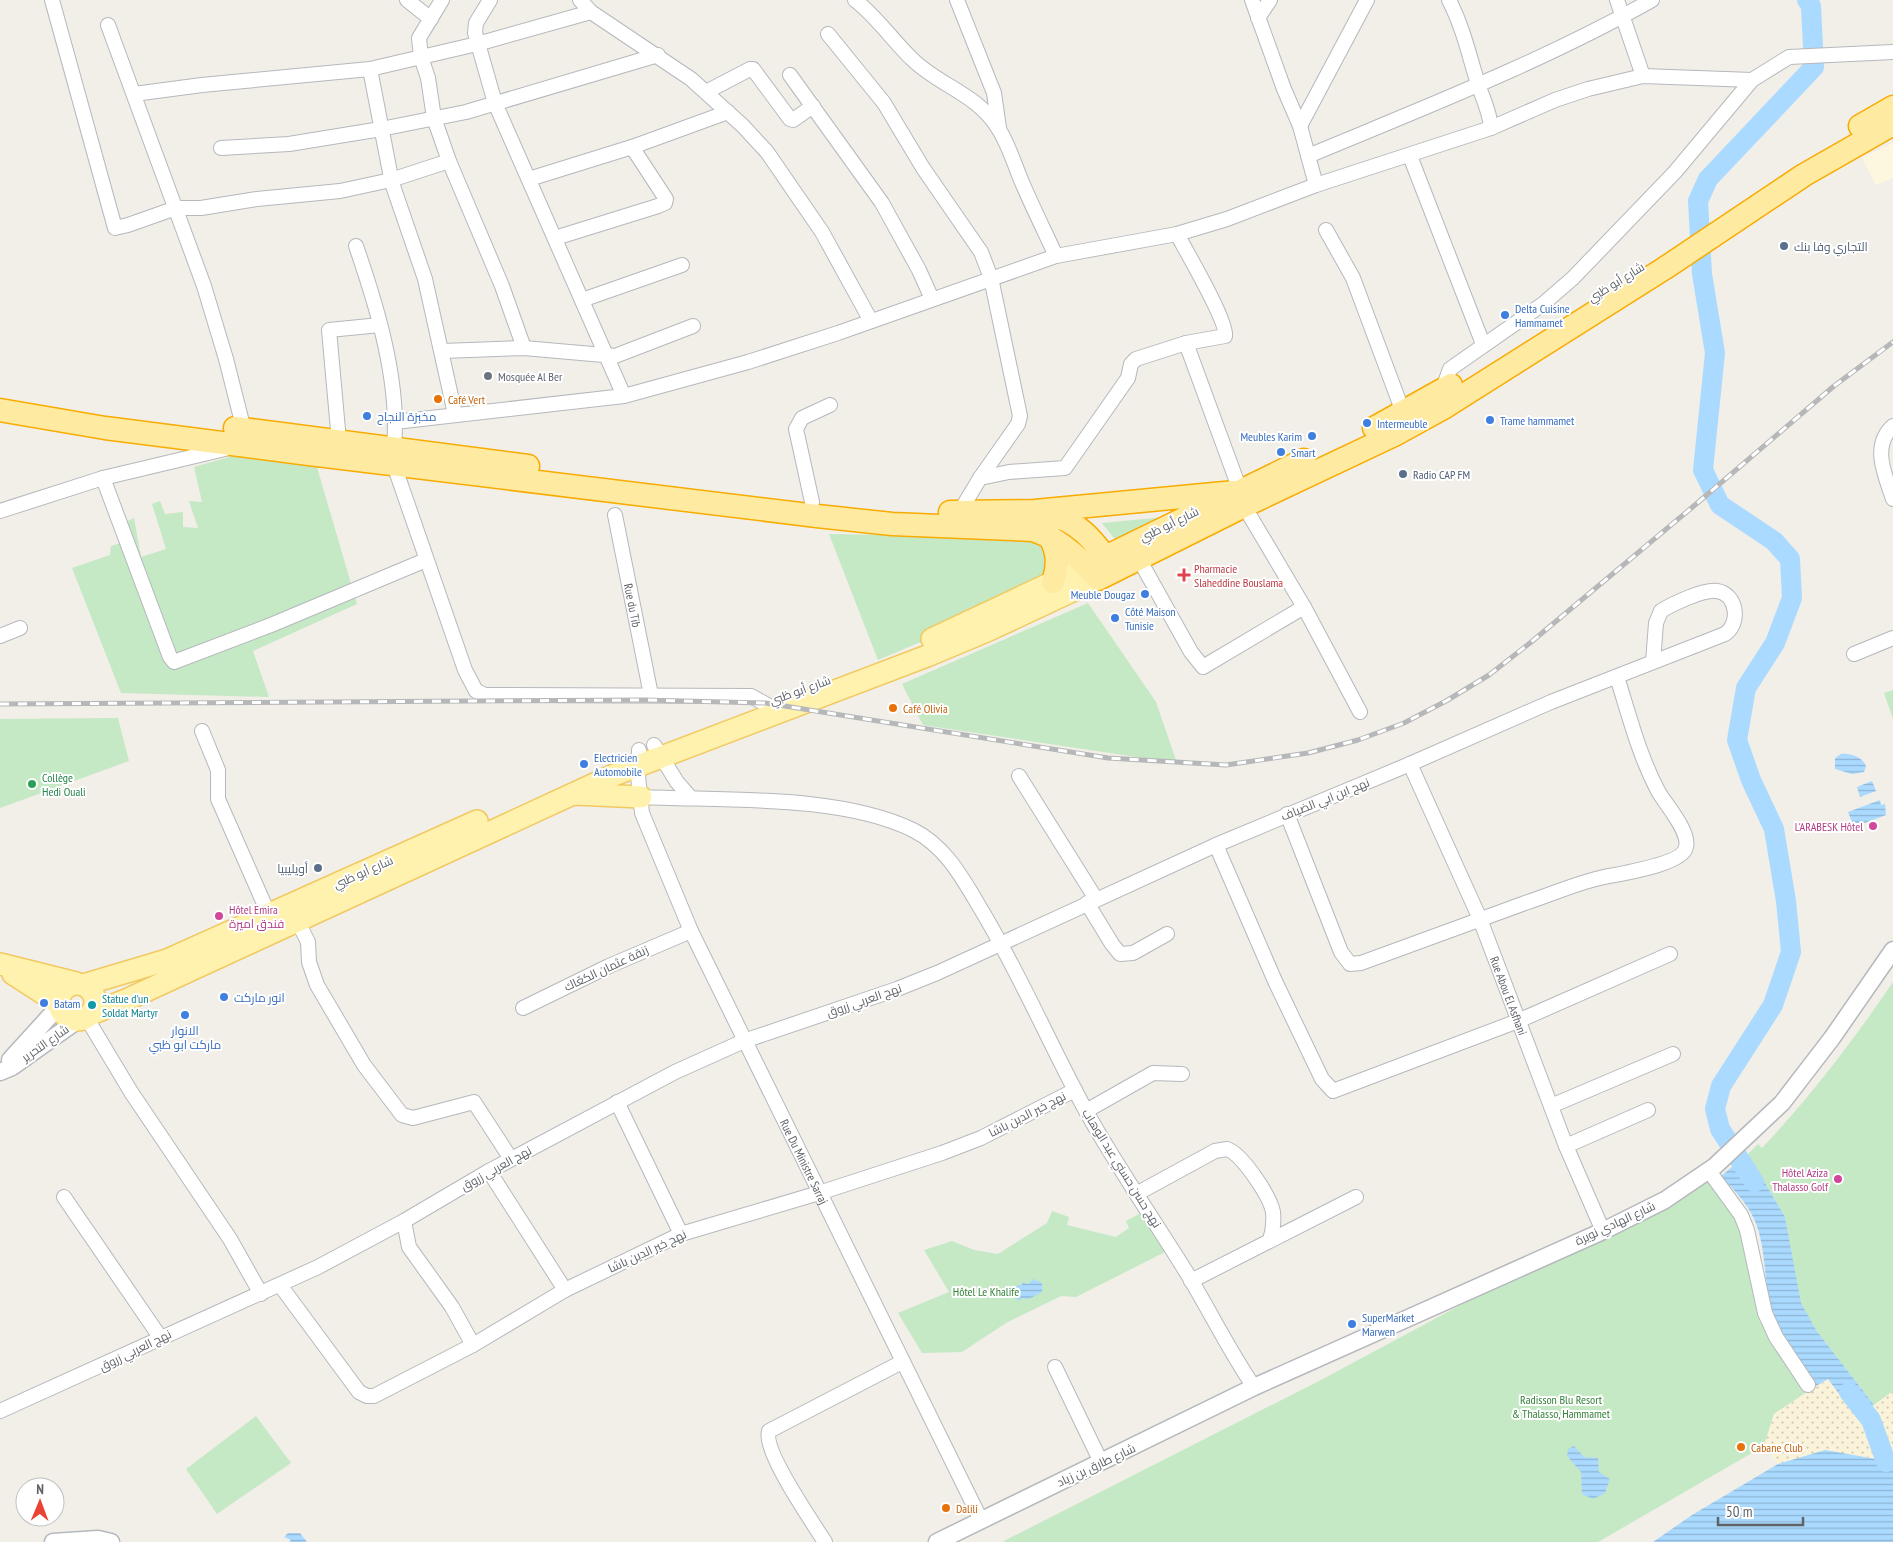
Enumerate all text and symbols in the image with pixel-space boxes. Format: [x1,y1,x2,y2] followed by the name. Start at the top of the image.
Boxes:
[1794,239,1868,257] place label: التجاري وفا بنك
[1778,240,1790,252] marker: التجاري وفا بنك
[1585,259,1649,308] street label: شارع أبو ظبي
[1515,301,1570,330] place label: Delta Cuisine Hammamet
[1499,309,1511,321] marker: Delta Cuisine Hammamet
[498,369,563,384] place label: Mosquée Al Ber
[482,370,494,382] marker: Mosquée Al Ber
[448,392,486,407] place label: Café Vert
[432,393,444,405] marker: Café Vert
[377,409,436,425] place label: مخبزة النجاح
[361,410,373,422] marker: مخبزة النجاح
[1500,413,1575,428] place label: Trame hammamet
[1484,414,1496,426] marker: Trame hammamet
[1377,416,1427,431] place label: Intermeuble
[1361,417,1373,429] marker: Intermeuble
[1240,429,1302,444] place label: Meubles Karim
[1306,430,1318,442] marker: Meubles Karim
[1291,445,1316,460] place label: Smart
[1275,446,1287,458] marker: Smart
[1413,467,1470,482] place label: Radio CAP FM
[1397,468,1409,480] marker: Radio CAP FM
[1137,503,1202,547] street label: شارع أبو ظبي
[1194,561,1283,590] place label: Pharmacie Slaheddine Bouslama
[1178,569,1190,581] marker: Pharmacie Slaheddine Bouslama
[621,582,645,628] street label: Rue du Tib
[1071,587,1135,602] place label: Meuble Dougaz
[1139,588,1151,600] marker: Meuble Dougaz
[1125,604,1176,633] place label: Côté Maison Tunisie
[1109,612,1121,624] marker: Côté Maison Tunisie
[767,672,834,711] street label: شارع أبو ظبي
[903,701,948,716] place label: Café Olivia
[887,702,899,714] marker: Café Olivia
[594,750,642,779] place label: Electricien Automobile
[578,758,590,770] marker: Electricien Automobile
[42,770,86,799] place label: Collège Hedi Ouali
[1278,774,1373,826] street label: نهج ابن ابي الضياف
[26,778,38,790] marker: Collège Hedi Ouali
[1795,819,1863,834] place label: L'ARABESK Hôtel
[1867,820,1879,832] marker: L'ARABESK Hôtel
[331,852,397,895] street label: شارع أبو ظبي
[277,861,308,876] place label: أويليبيا
[312,862,324,874] marker: أويليبيا
[229,902,284,931] place label: Hôtel Emira فندق اميرة
[213,910,225,922] marker: Hôtel Emira فندق اميرة
[561,942,651,994] street label: زنقة عثمان الكعّاك
[1487,954,1531,1037] street label: Rue Abou El Asfhani
[824,980,905,1023] street label: نهج العربي زروق
[234,990,285,1005] place label: انور ماركت
[102,991,159,1020] place label: Statue d'un Soldat Martyr
[218,991,230,1003] marker: انور ماركت
[54,996,81,1011] place label: Batam
[38,997,50,1009] marker: Batam
[86,999,98,1011] marker: Statue d'un Soldat Martyr
[179,1009,191,1021] marker: الانوار ماركت ابو ظبي
[18,1021,72,1066] street label: شارع التحرير
[149,1023,221,1055] place label: الانوار ماركت ابو ظبي
[986,1088,1069,1141] street label: نهج خير الدين باشا
[1077,1106,1165,1232] street label: نهج حسن حسني عبد الوهاب
[777,1117,832,1207] street label: Rue Du Ministre Sarraj
[458,1142,535,1196] street label: نهج العربي زروق
[1772,1165,1829,1194] place label: Hôtel Aziza Thalasso Golf
[1832,1173,1844,1185] marker: Hôtel Aziza Thalasso Golf
[1572,1198,1659,1251] street label: شارع الهادي نويرة
[605,1226,689,1277] street label: نهج خير الدين باشا
[953,1284,1019,1299] park label: Hôtel Le Khalife
[1362,1310,1415,1339] place label: SuperMarket Marwen
[1346,1318,1358,1330] marker: SuperMarket Marwen
[96,1326,175,1377] street label: نهج العربي زروق
[1512,1392,1611,1421] park label: Radisson Blu Resort & Thalasso, Hammamet
[1054,1440,1138,1491] street label: شارع طارق بن زياد
[1751,1440,1803,1455] place label: Cabane Club
[1735,1441,1747,1453] marker: Cabane Club
[15,1477,65,1527] north arrow
[36,1480,44,1498] text: N
[1718,1494,1803,1526] scale bar
[956,1501,978,1516] place label: Dalili
[940,1502,952,1514] marker: Dalili
[1726,1502,1752,1521] text: 50 m

